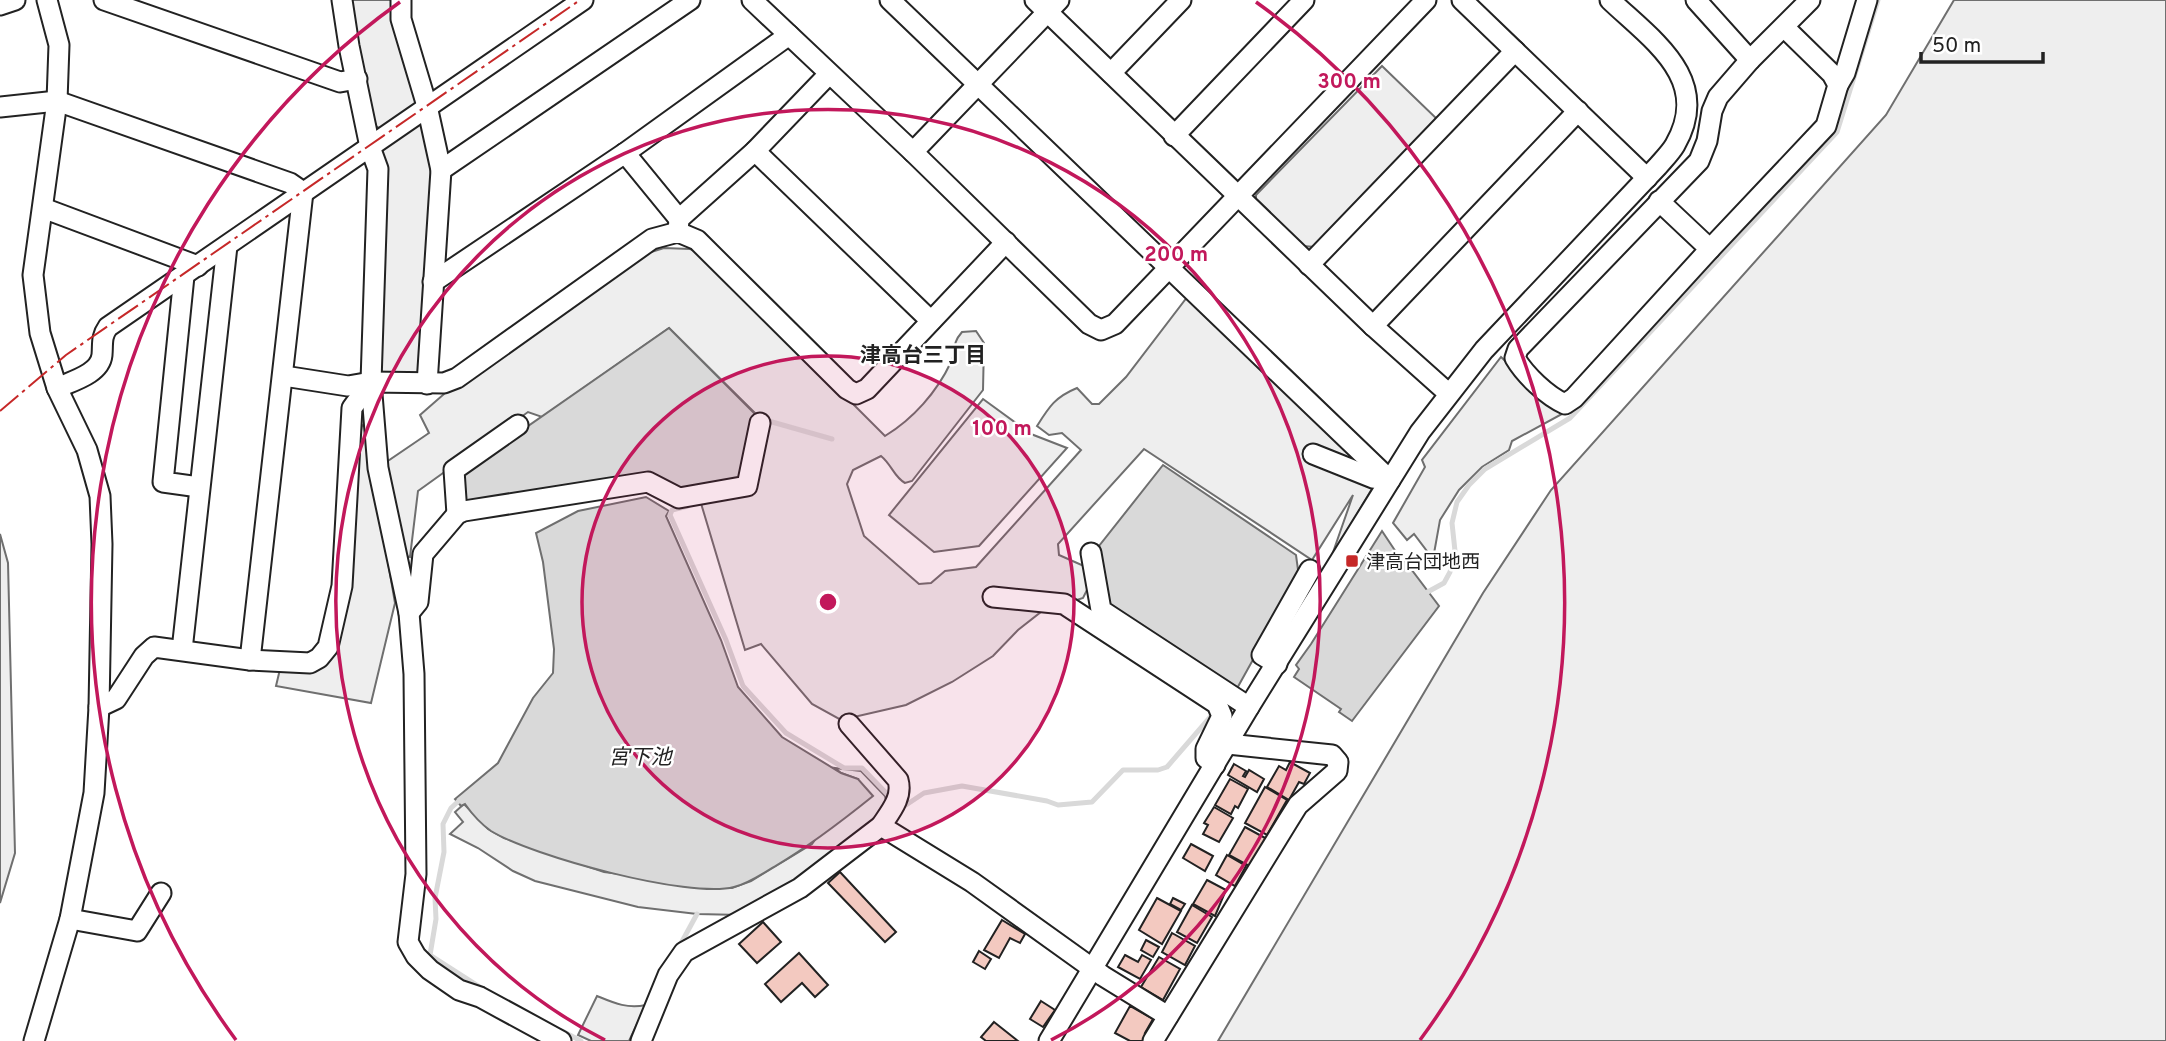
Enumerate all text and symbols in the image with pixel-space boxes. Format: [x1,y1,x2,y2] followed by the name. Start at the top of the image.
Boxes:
[1921,21,2044,65] scale bar
[1932,33,1981,60] text: 50 m
[1317,69,1381,96] text: 300 m
[1144,242,1208,269] text: 200 m
[860,343,986,370] district label: 津高台三丁目
[972,416,1032,443] text: 100 m
[1366,551,1480,575] place label: 津高台団地西
[1344,553,1360,569] marker: 津高台団地西
[816,590,840,614] centre of rings
[609,745,673,772] water label: 宮下池

